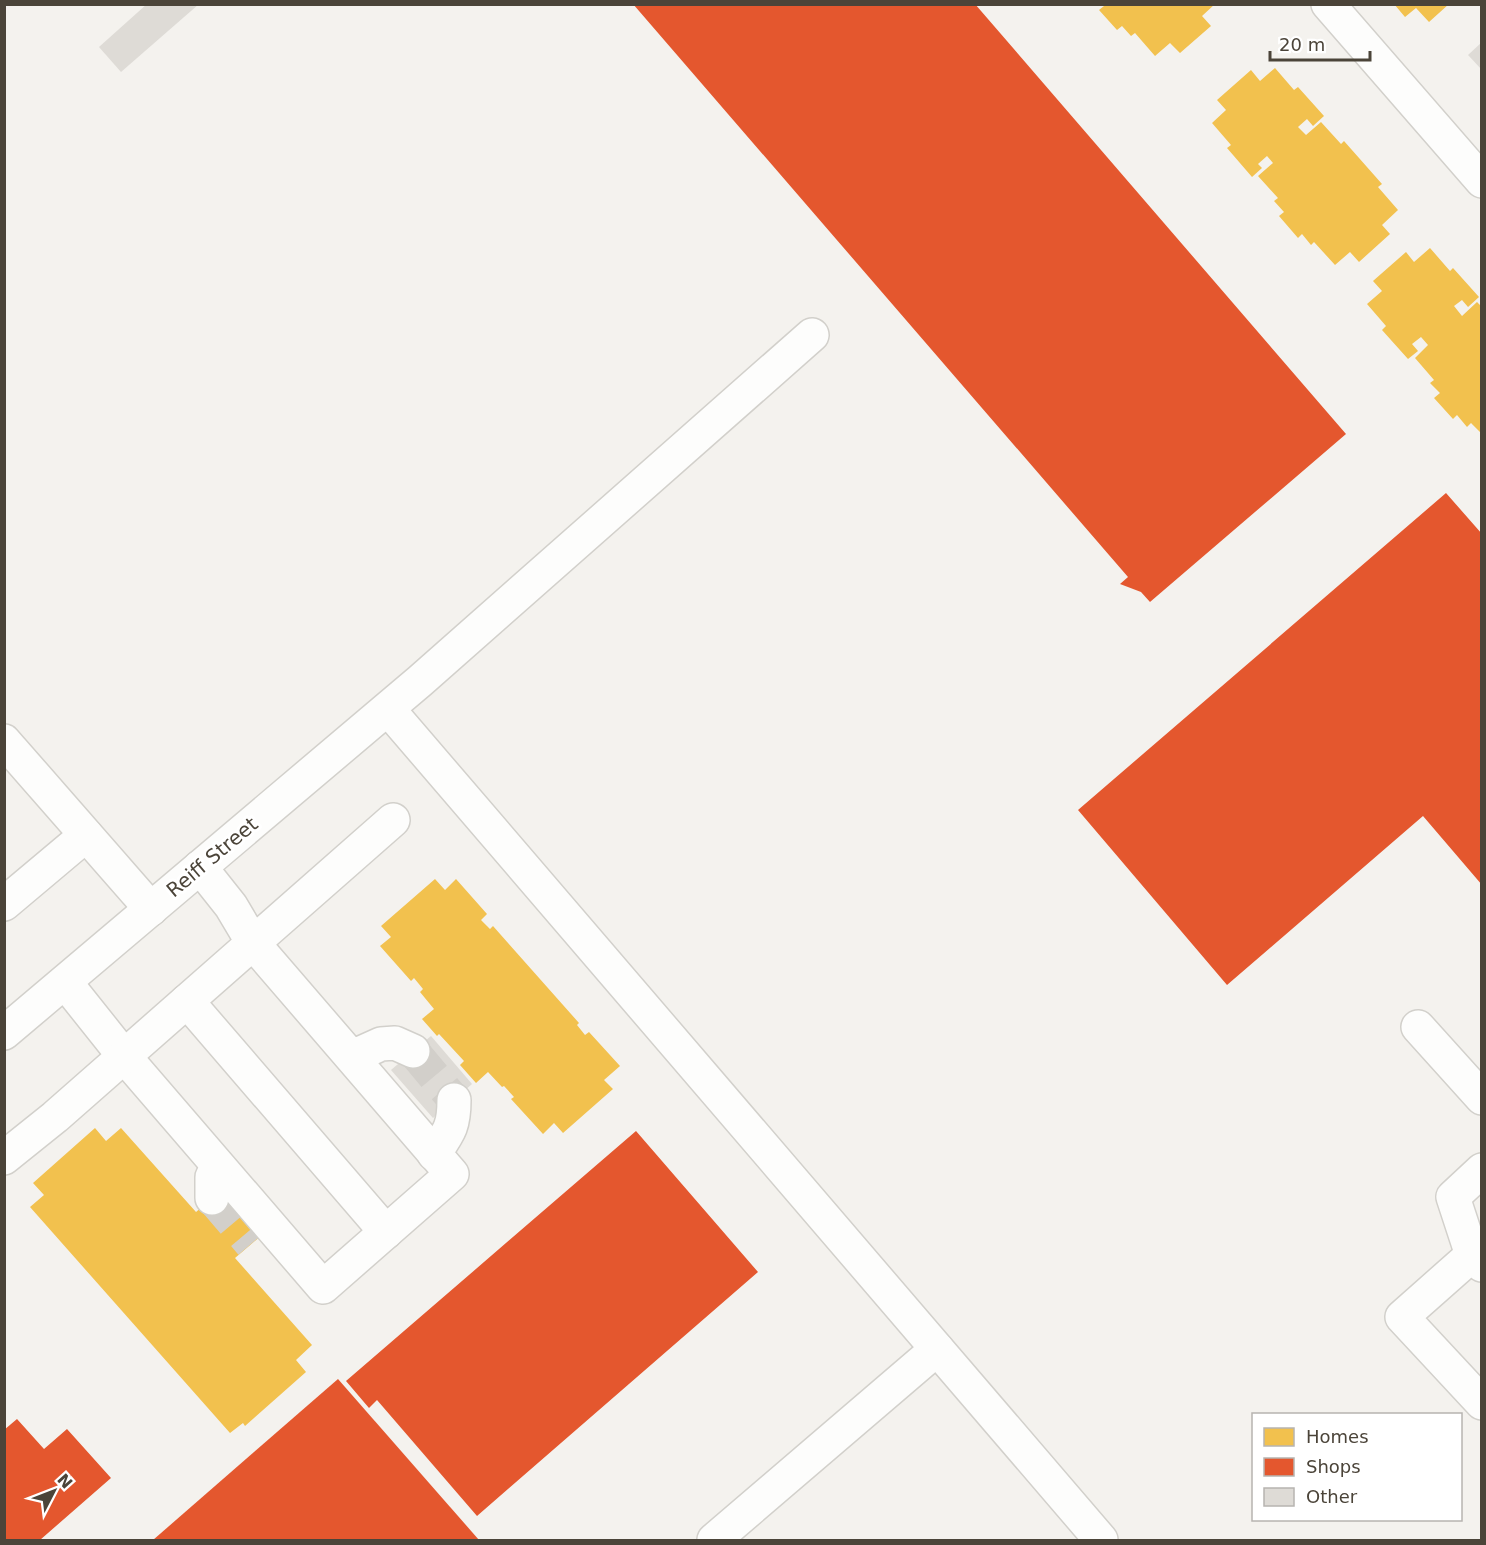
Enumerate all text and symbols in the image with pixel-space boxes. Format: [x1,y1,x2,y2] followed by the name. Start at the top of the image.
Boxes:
[1270,24,1370,62] scale bar
[1279,34,1325,55] text: 20 m
[161,812,263,902] street label: Reiff Street
[1252,1413,1462,1521] legend
[1306,1426,1369,1447] text: Homes
[1306,1456,1361,1477] text: Shops
[24,1461,84,1521] north arrow
[53,1470,76,1493] text: N
[1306,1486,1358,1507] text: Other

